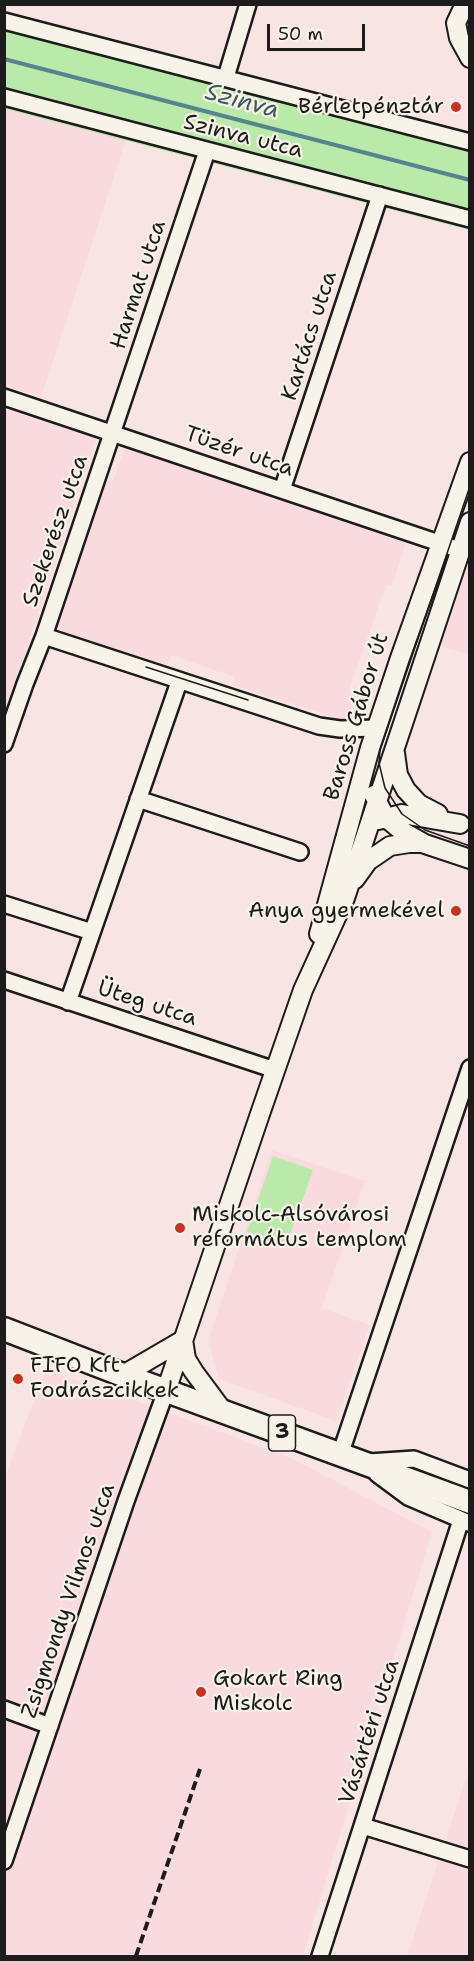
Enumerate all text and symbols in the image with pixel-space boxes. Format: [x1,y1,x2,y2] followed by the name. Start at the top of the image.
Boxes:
[270,12,368,50] scale bar
[278,22,323,46] text: 50 m
[202,78,282,126] water label: Szinva
[298,94,444,120] place label: Bérletpénztár
[449,100,463,114] marker: Bérletpénztár
[181,109,305,165] street label: Szinva utca
[106,217,172,353] street label: Harmat utca
[277,268,343,404] street label: Kartács utca
[181,421,297,483] street label: Tüzér utca
[18,452,94,610] street label: Szekerész utca
[319,630,395,804] street label: Baross Gábor út
[248,898,444,924] place label: Anya gyermekével
[449,904,463,918] marker: Anya gyermekével
[94,976,200,1032] street label: Üteg utca
[192,1202,407,1254] place label: Miskolc-Alsóvárosi református templom
[173,1221,187,1235] marker: Miskolc-Alsóvárosi református templom
[30,1353,179,1404] place label: FIFO Kft Fodrászcikkek
[11,1372,25,1386] marker: FIFO Kft Fodrászcikkek
[268,1415,296,1451] road number: 3
[16,1480,122,1722] street label: Zsigmondy Vilmos utca
[334,1656,406,1808] street label: Vásártéri utca
[213,1666,343,1718] place label: Gokart Ring Miskolc
[194,1685,208,1699] marker: Gokart Ring Miskolc

